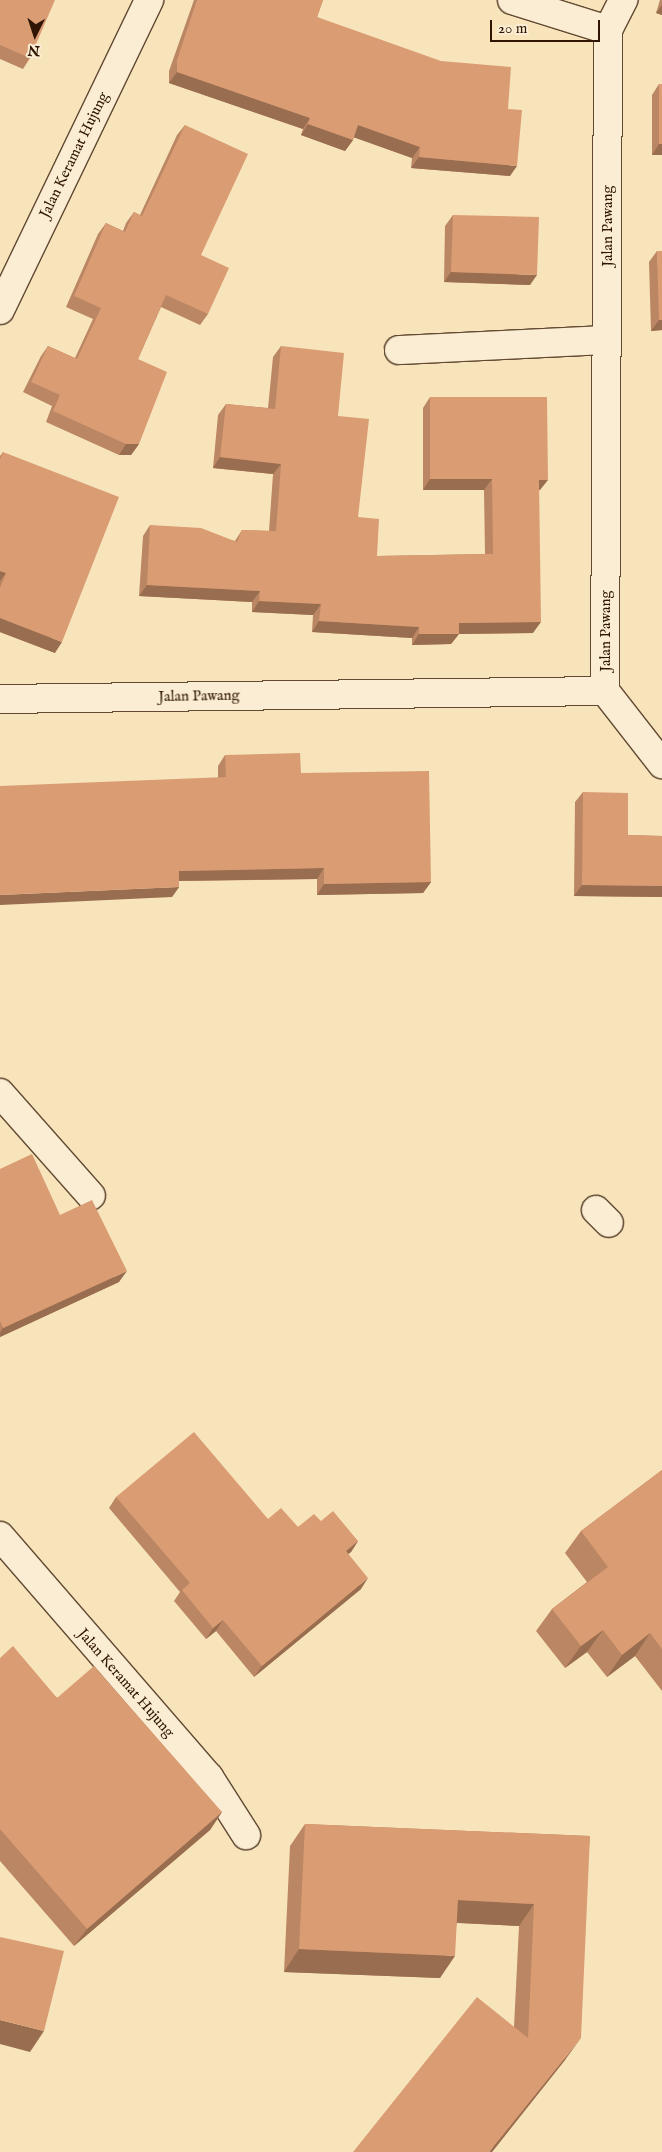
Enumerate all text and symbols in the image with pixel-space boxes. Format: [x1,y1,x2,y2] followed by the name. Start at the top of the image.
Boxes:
[10,10,60,60] north arrow
[492,10,602,42] scale bar
[498,19,527,38] text: 20 m
[27,41,41,59] text: N
[36,89,112,221] street label: Jalan Keramat Hujung
[599,185,617,267] street label: Jalan Pawang
[597,590,615,672] street label: Jalan Pawang
[158,686,240,706] street label: Jalan Pawang
[74,1625,178,1741] street label: Jalan Keramat Hujung

